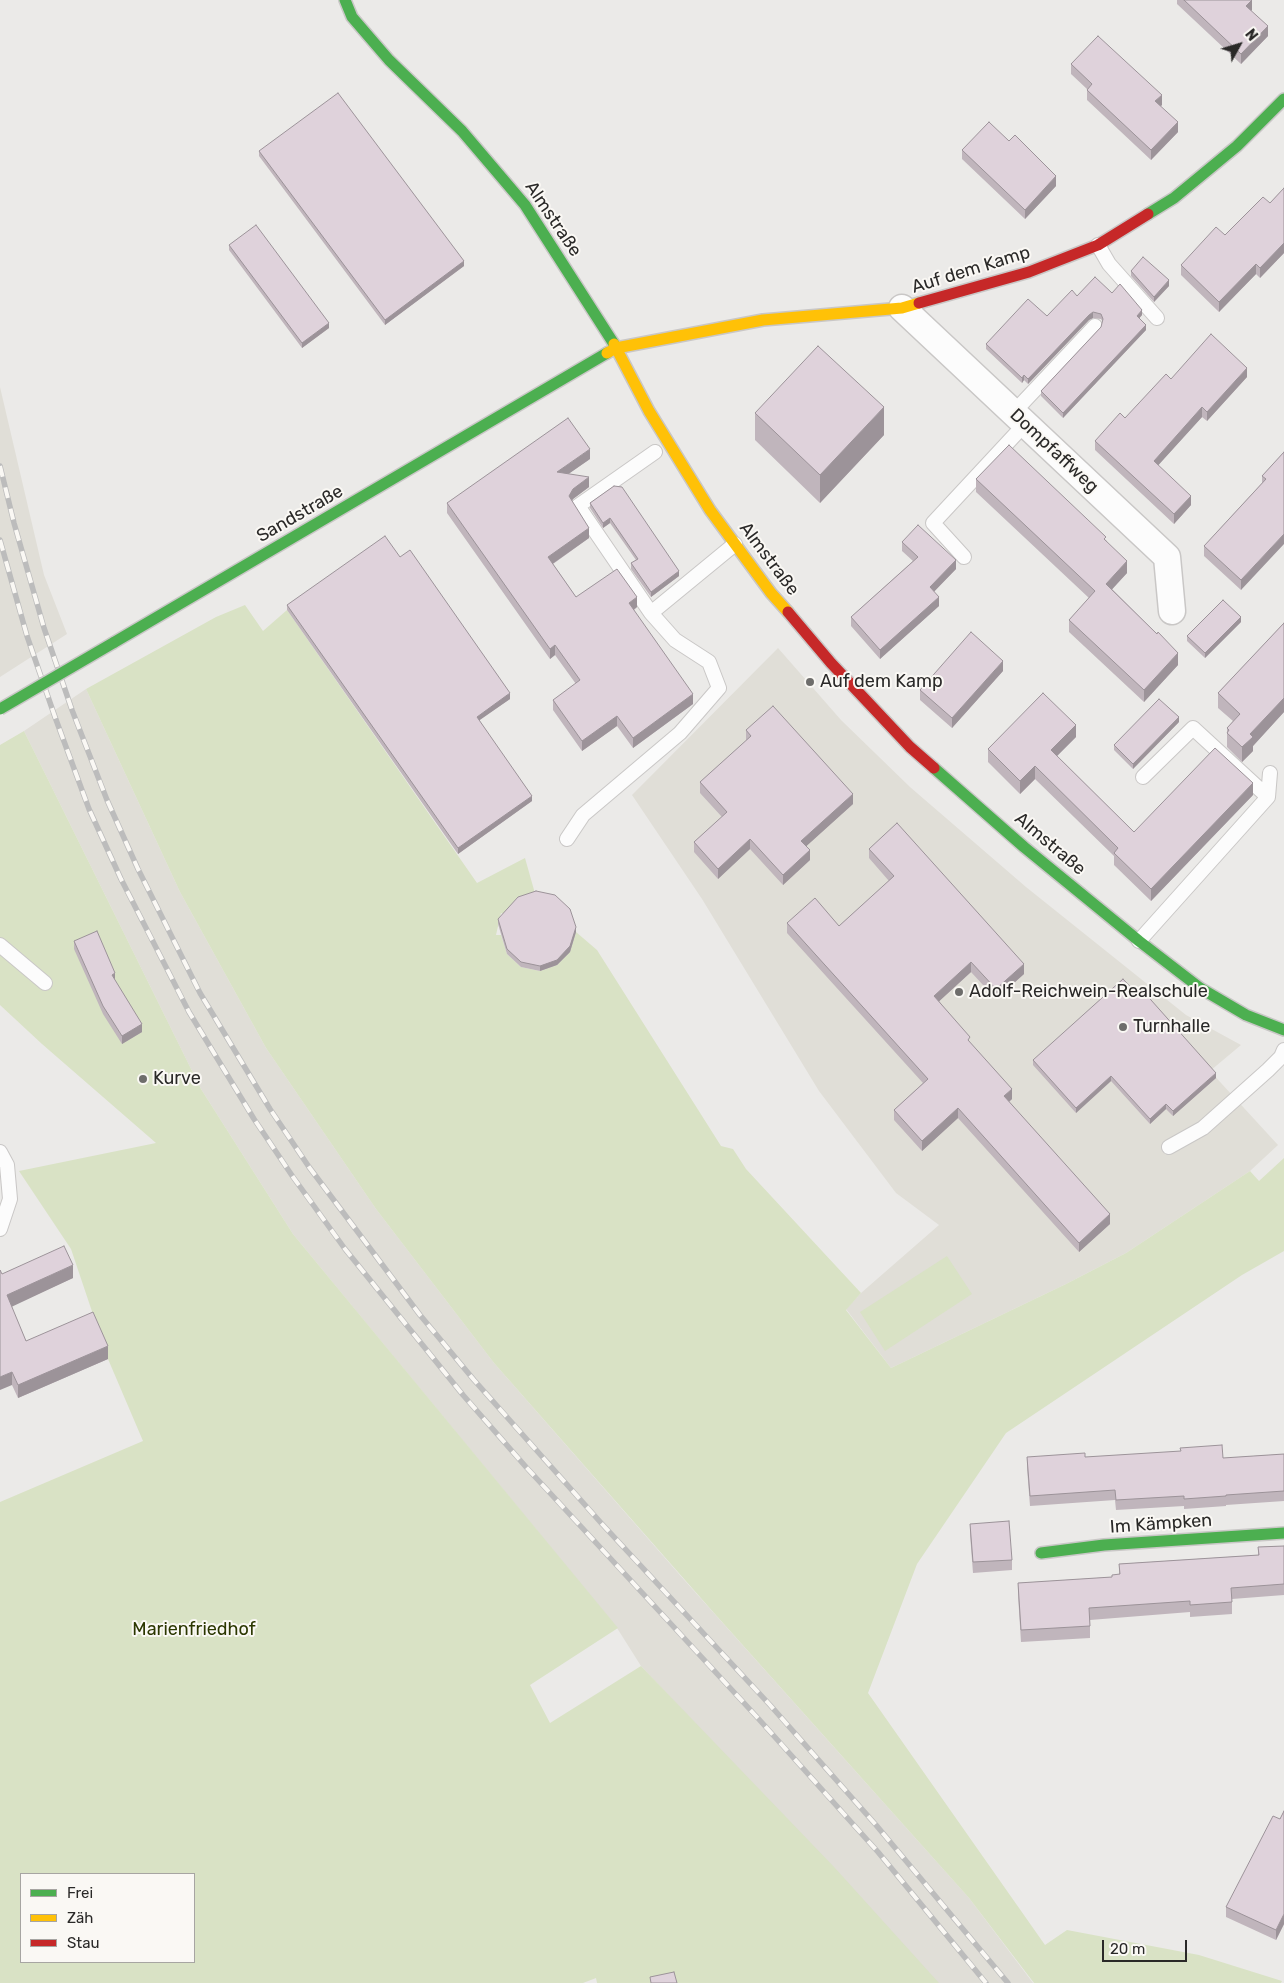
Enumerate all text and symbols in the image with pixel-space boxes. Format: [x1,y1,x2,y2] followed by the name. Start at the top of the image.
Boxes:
[1214,20,1264,70] north arrow
[1241,26,1261,45] text: N
[520,177,586,261] street label: Almstraße
[909,242,1033,298] street label: Auf dem Kamp
[1005,404,1103,498] street label: Dompfaffweg
[253,481,347,547] street label: Sandstraße
[735,518,803,600] street label: Almstraße
[820,671,943,693] place label: Auf dem Kamp
[804,676,816,688] marker: Auf dem Kamp
[1010,808,1090,880] street label: Almstraße
[969,981,1208,1003] place label: Adolf-Reichwein-Realschule
[953,986,965,998] marker: Adolf-Reichwein-Realschule
[1133,1016,1210,1038] place label: Turnhalle
[1117,1021,1129,1033] marker: Turnhalle
[153,1068,201,1090] place label: Kurve
[137,1073,149,1085] marker: Kurve
[1109,1510,1213,1538] street label: Im Kämpken
[132,1619,256,1641] park label: Marienfriedhof
[20,1873,195,1963] legend
[67,1884,93,1902] text: Frei
[67,1909,93,1927] text: Zäh
[1104,1930,1189,1962] scale bar
[67,1934,100,1952] text: Stau
[1110,1940,1145,1958] text: 20 m

